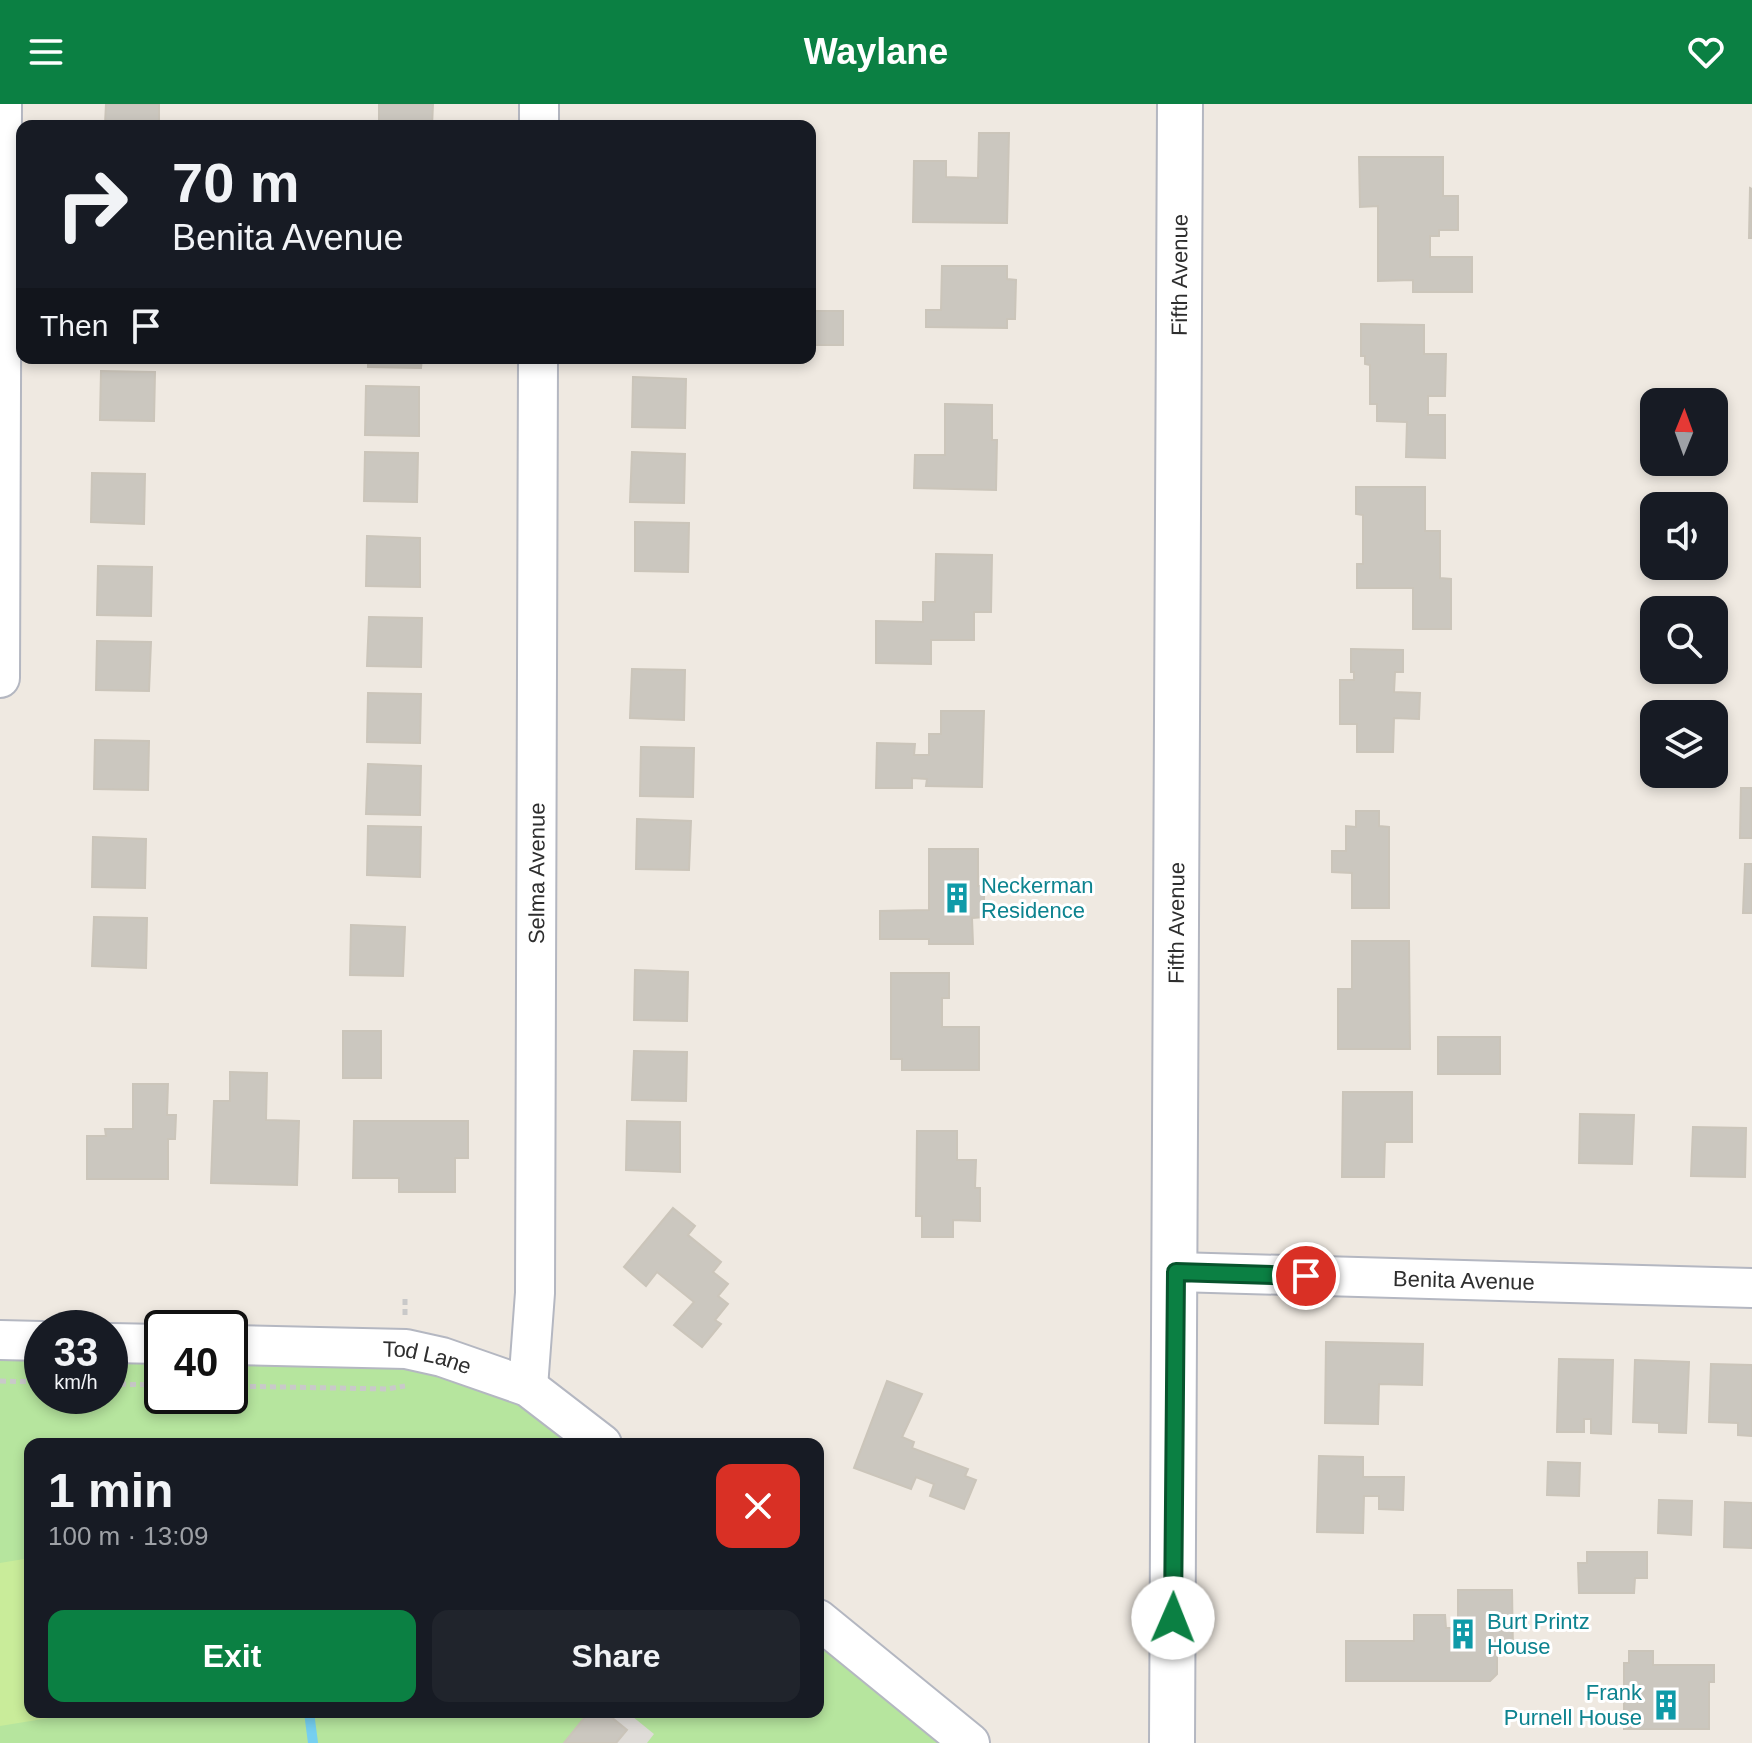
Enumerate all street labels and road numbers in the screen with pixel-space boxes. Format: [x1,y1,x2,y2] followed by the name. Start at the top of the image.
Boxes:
[1167,214,1192,336] street label: Fifth Avenue
[524,802,550,944] street label: Selma Avenue
[1164,862,1189,984] street label: Fifth Avenue
[1393,1266,1535,1295] street label: Benita Avenue
[382,1336,475,1379] street label: Tod Lane

